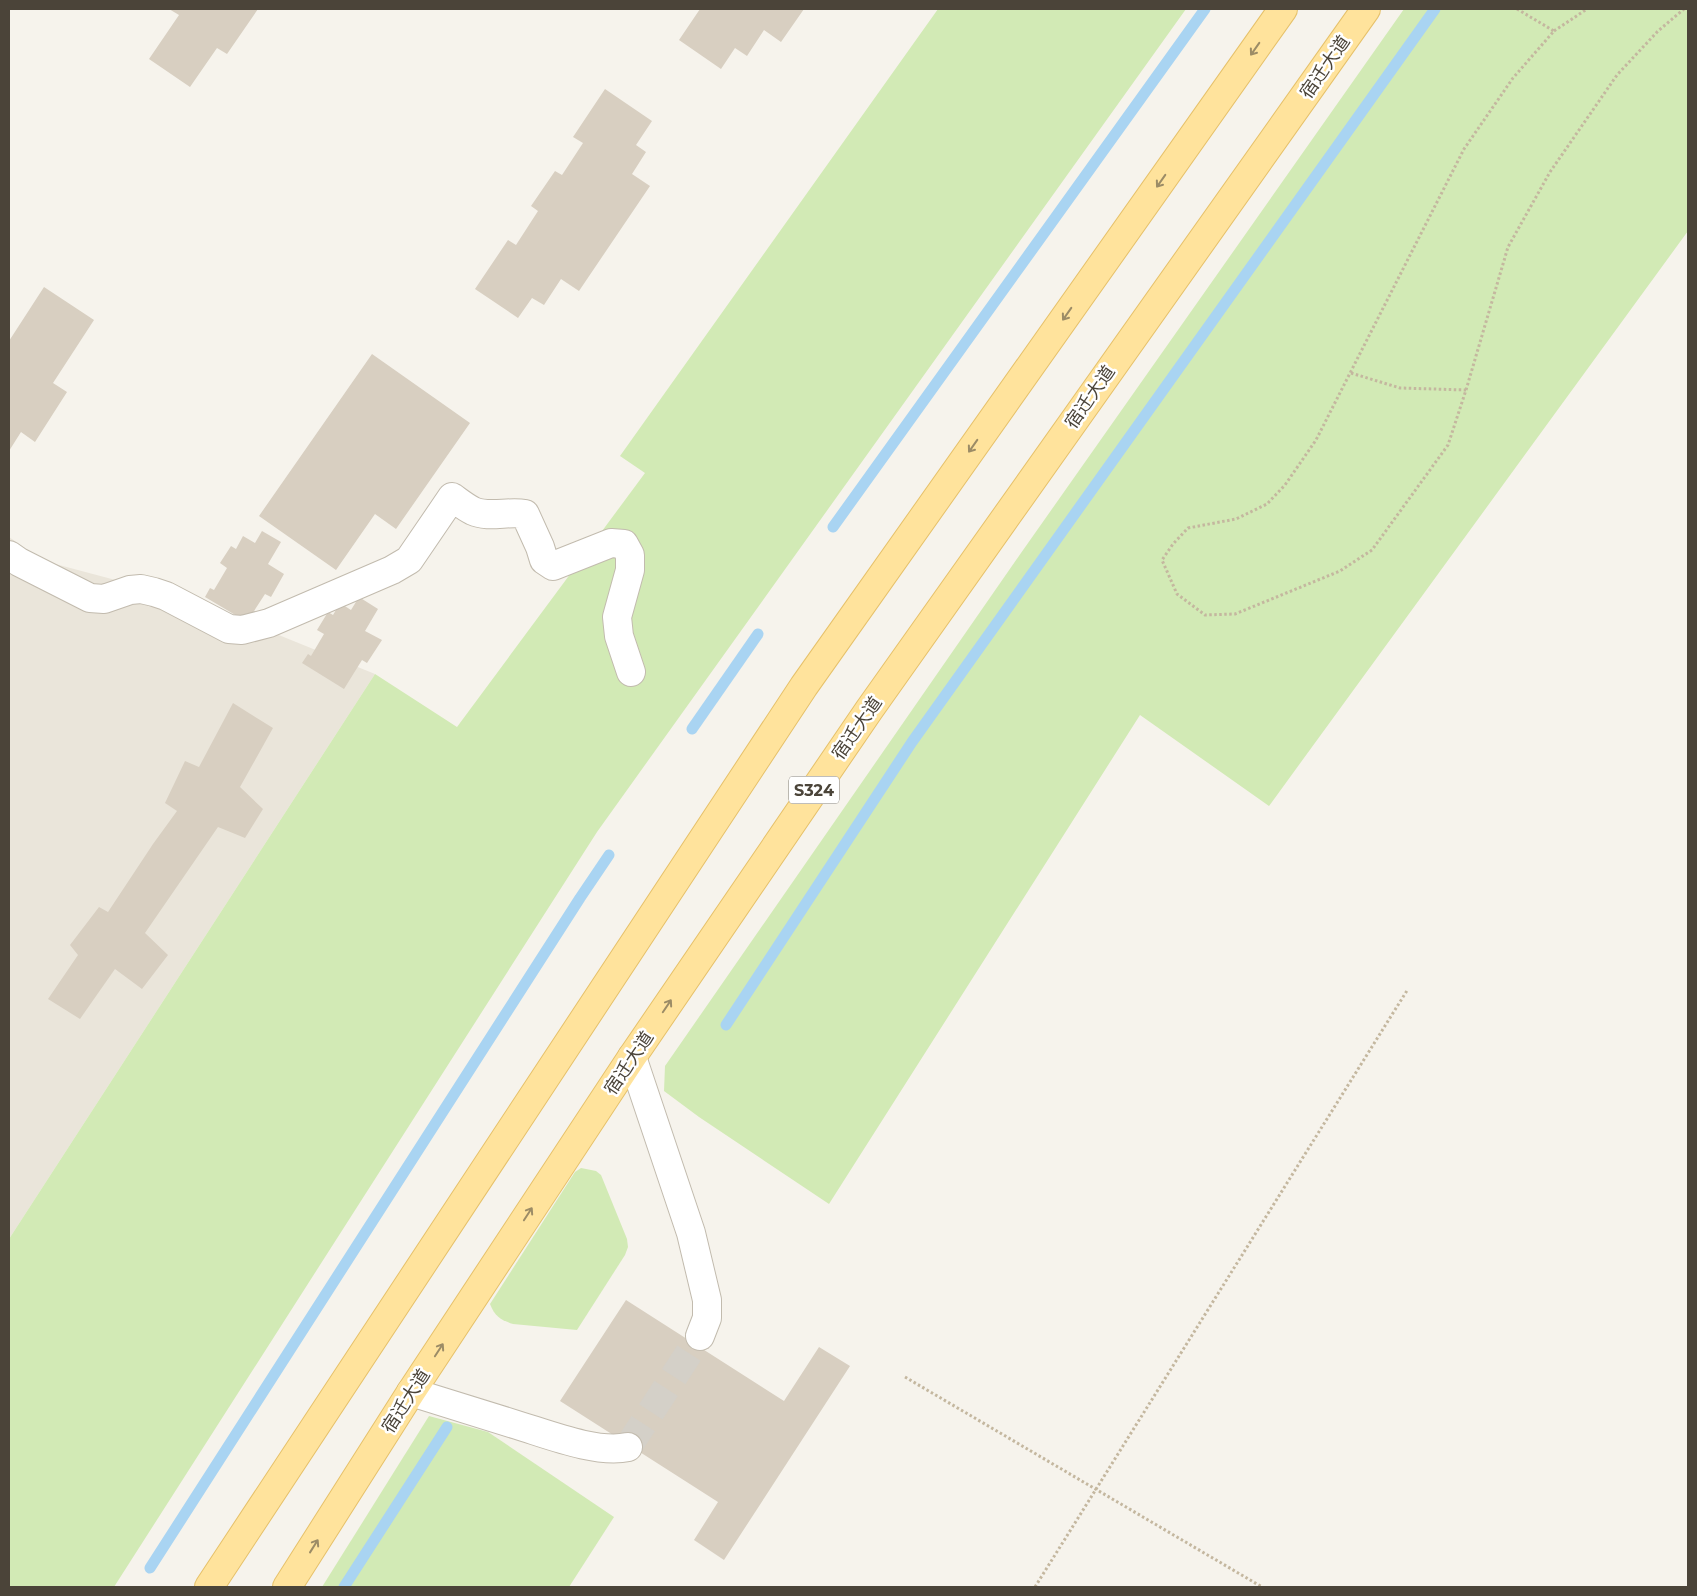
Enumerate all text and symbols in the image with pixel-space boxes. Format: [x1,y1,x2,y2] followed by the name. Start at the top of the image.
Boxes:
[1295,31,1355,103] street label: 宿迁大道
[1250,41,1260,55] one-way arrow
[1156,174,1166,188] one-way arrow
[1062,307,1072,321] one-way arrow
[1060,361,1120,433] street label: 宿迁大道
[968,439,978,453] one-way arrow
[827,692,887,764] street label: 宿迁大道
[789,776,839,804] road number: S324
[662,1000,672,1014] one-way arrow
[600,1027,658,1099] street label: 宿迁大道
[523,1208,533,1222] one-way arrow
[433,1343,444,1357] one-way arrow
[377,1365,435,1437] street label: 宿迁大道
[308,1539,319,1553] one-way arrow

